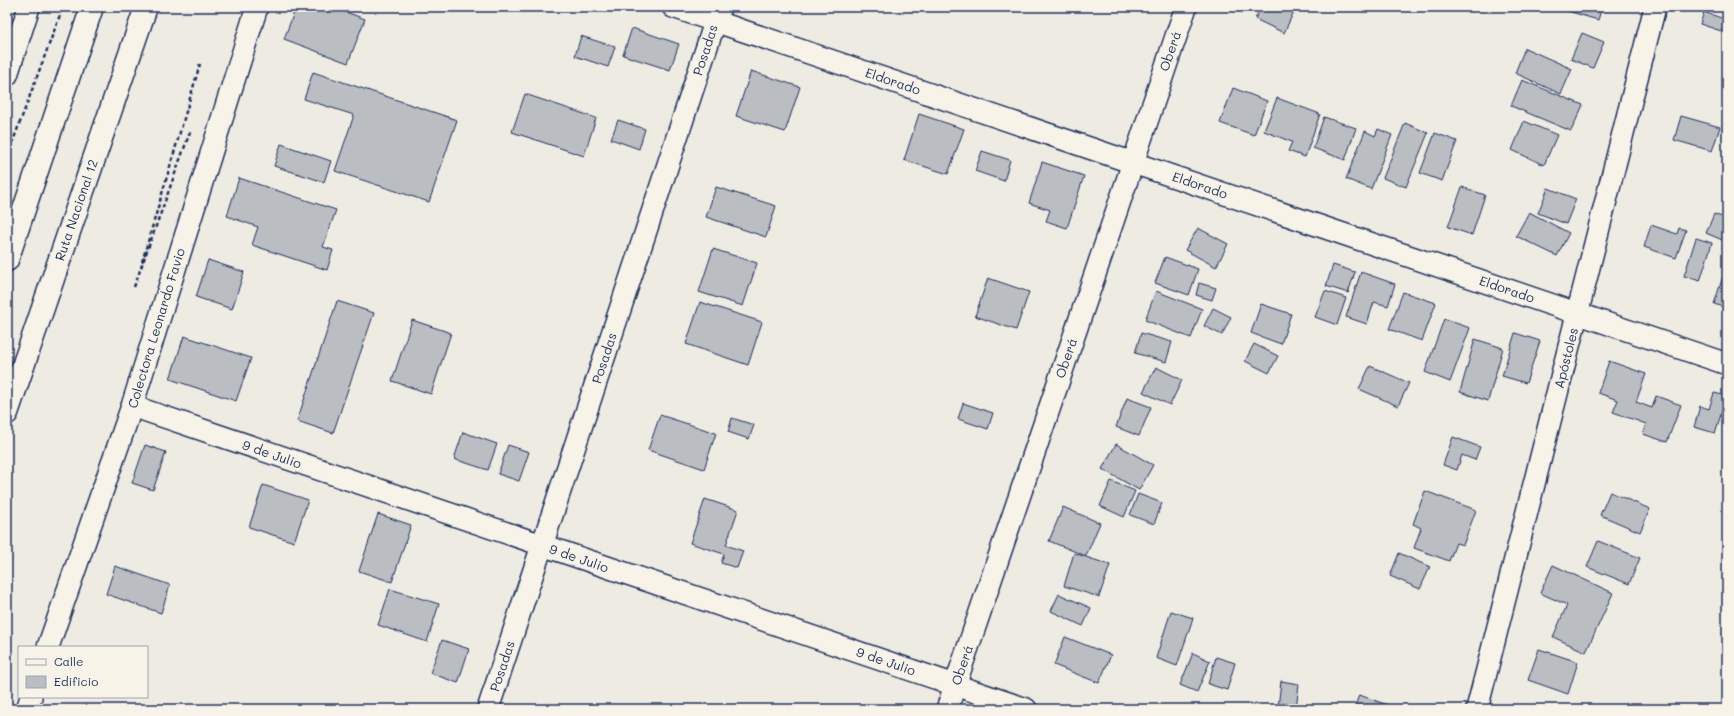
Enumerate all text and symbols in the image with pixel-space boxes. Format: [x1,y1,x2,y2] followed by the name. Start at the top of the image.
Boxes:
[688,22,721,78] street label: Posadas
[1155,29,1184,73] street label: Oberá
[863,63,923,98] street label: Eldorado
[50,157,101,263] street label: Ruta Nacional 12
[1170,167,1230,202] street label: Eldorado
[123,245,188,410] street label: Colectora Leonardo Favio
[1477,271,1537,306] street label: Eldorado
[1550,326,1581,390] street label: Apóstoles
[587,330,620,386] street label: Posadas
[1051,336,1080,380] street label: Oberá
[240,435,304,472] street label: 9 de Julio
[547,539,611,576] street label: 9 de Julio
[485,638,518,694] street label: Posadas
[854,642,918,679] street label: 9 de Julio
[947,643,976,687] street label: Oberá
[18,646,148,698] legend
[54,653,84,669] text: Calle
[54,673,98,689] text: Edificio

